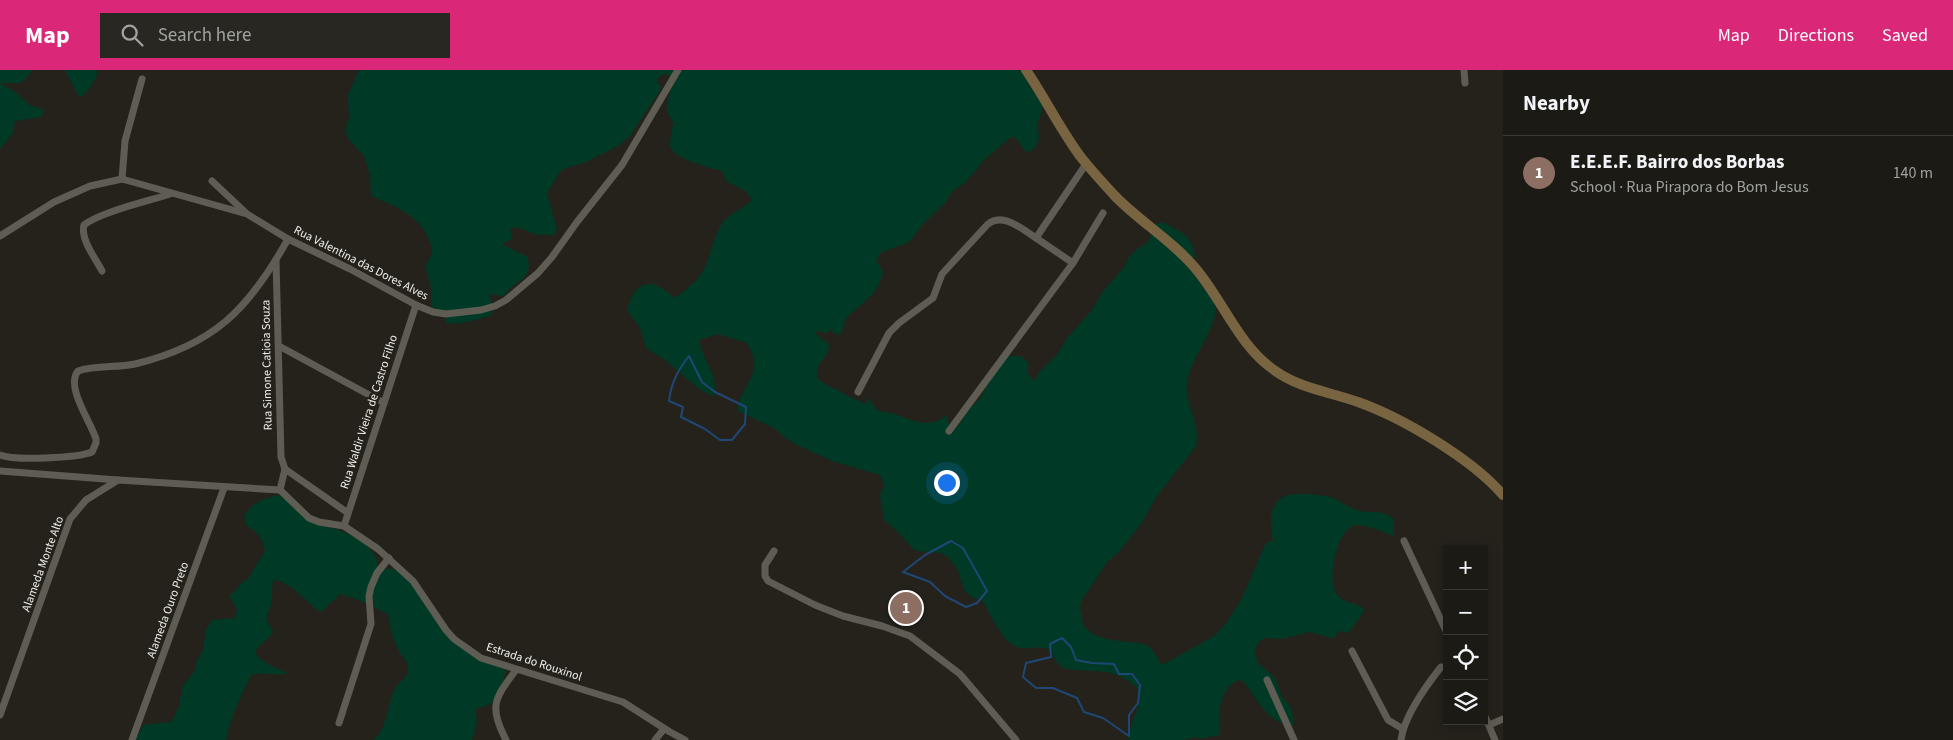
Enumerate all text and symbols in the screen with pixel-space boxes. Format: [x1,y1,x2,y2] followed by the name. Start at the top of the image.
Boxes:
[100,13,450,58] search box
[25,18,70,53] text: Map
[118,21,146,49] icon: search
[158,22,251,49] text: Search here
[1718,23,1750,48] text: Map
[1778,23,1854,48] text: Directions
[1882,23,1928,48] text: Saved
[1523,88,1590,118] text: Nearby
[1570,149,1784,176] text: E.E.E.F. Bairro dos Borbas
[1535,162,1543,184] text: 1
[1893,162,1933,184] text: 140 m
[1570,176,1809,198] text: School · Rua Pirapora do Bom Jesus
[291,222,431,304] street label: Rua Valentina das Dores Alves
[257,300,277,430] street label: Rua Simone Catioia Souza
[336,333,402,491] street label: Rua Waldir Vieira de Castro Filho
[934,470,960,496] your location
[18,514,68,614] street label: Alameda Monte Alto
[1443,545,1488,725] map controls
[1443,545,1488,590] button: +
[143,560,193,660] street label: Alameda Ouro Preto
[890,589,922,627] pin: 1
[1443,590,1488,635] button: −
[1443,635,1488,680] button: locate
[484,638,584,686] street label: Estrada do Rouxinol
[1443,680,1488,725] button: layers

